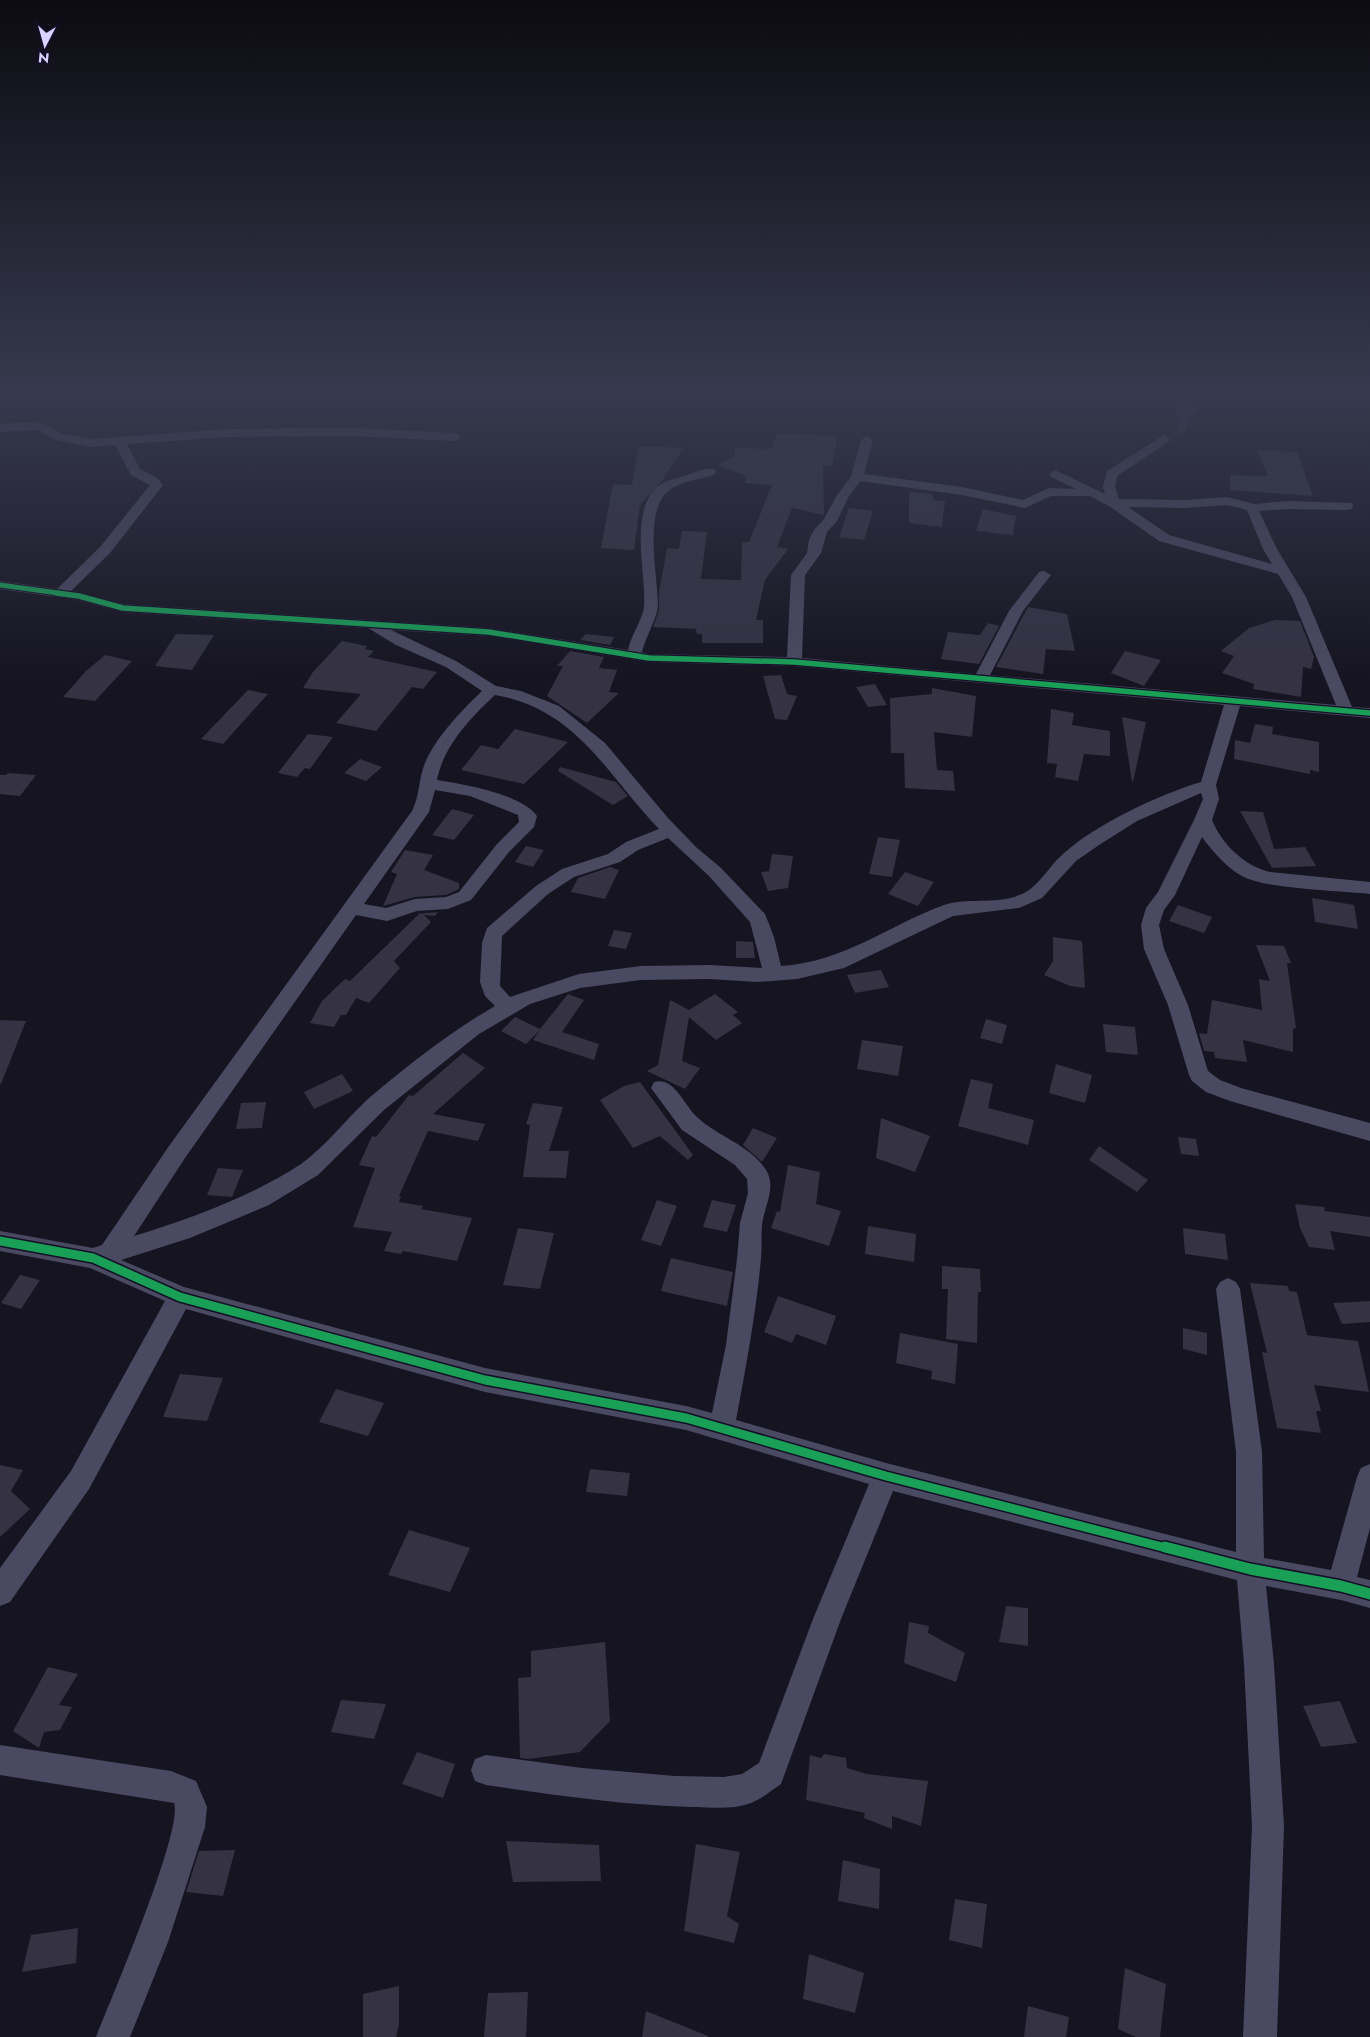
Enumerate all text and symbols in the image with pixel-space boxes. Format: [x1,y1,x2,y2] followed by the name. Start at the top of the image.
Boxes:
[20,20,70,70] north arrow
[37,47,50,68] text: N

